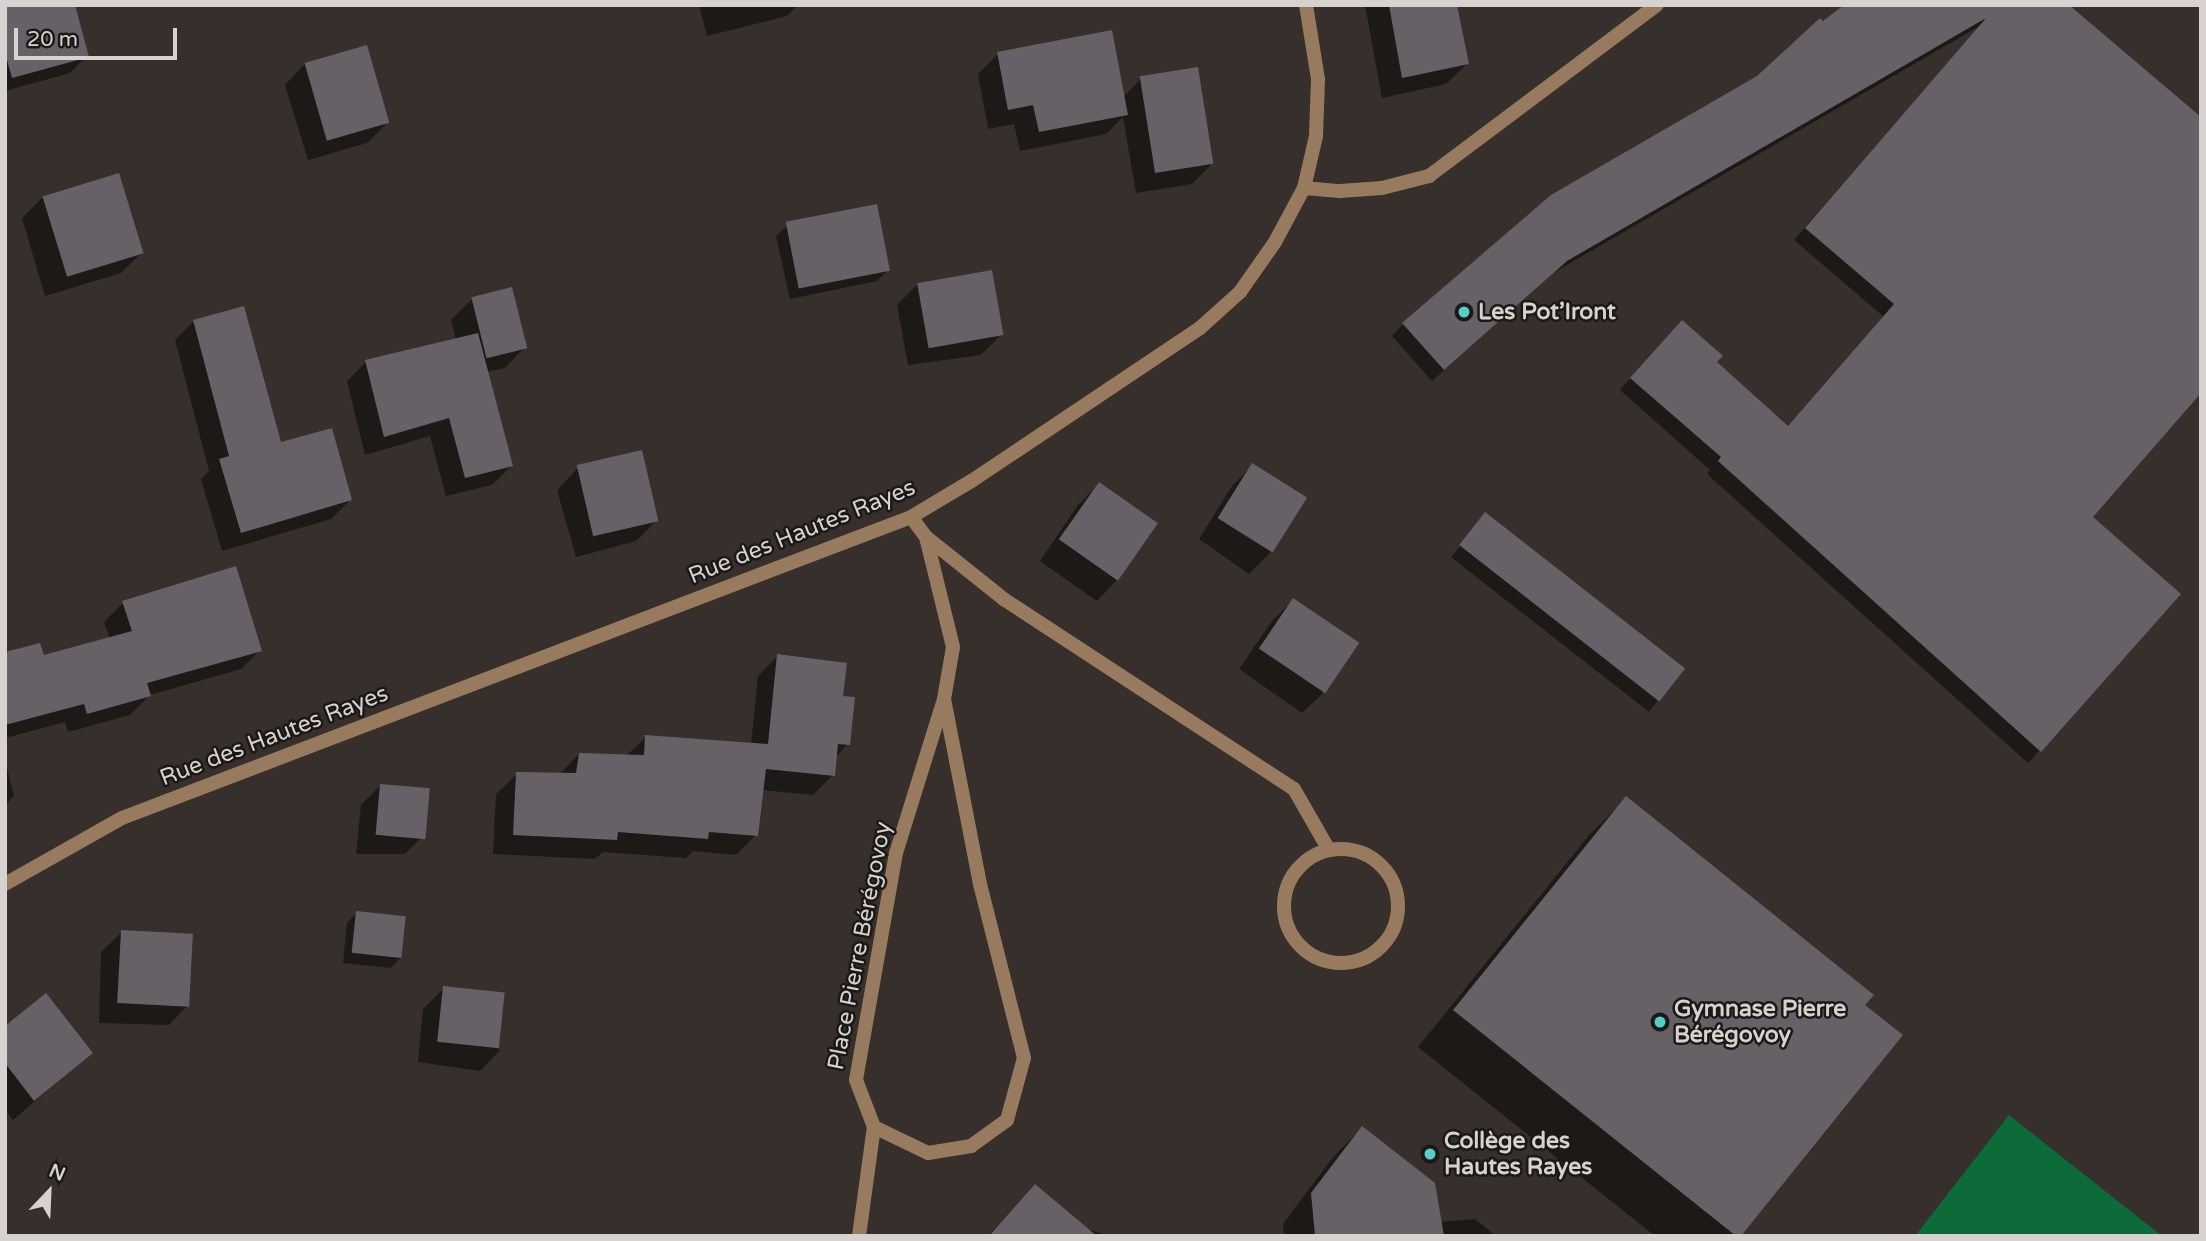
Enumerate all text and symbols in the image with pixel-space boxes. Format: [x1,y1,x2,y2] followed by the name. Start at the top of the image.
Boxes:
[18,14,180,58] scale bar
[27,27,78,52] text: 20 m
[1478,298,1616,326] place label: Les Pot’Iront
[1456,304,1472,320] marker: Les Pot’Iront
[685,474,919,590] street label: Rue des Hautes Rayes
[156,680,392,792] street label: Rue des Hautes Rayes
[822,820,898,1072] street label: Place Pierre Bérégovoy
[1674,995,1846,1049] place label: Gymnase Pierre Bérégovoy
[1652,1014,1668,1030] marker: Gymnase Pierre Bérégovoy
[1444,1127,1592,1181] place label: Collège des Hautes Rayes
[1422,1146,1438,1162] marker: Collège des Hautes Rayes
[14,1157,84,1227] north arrow
[46,1160,69,1186] text: N

